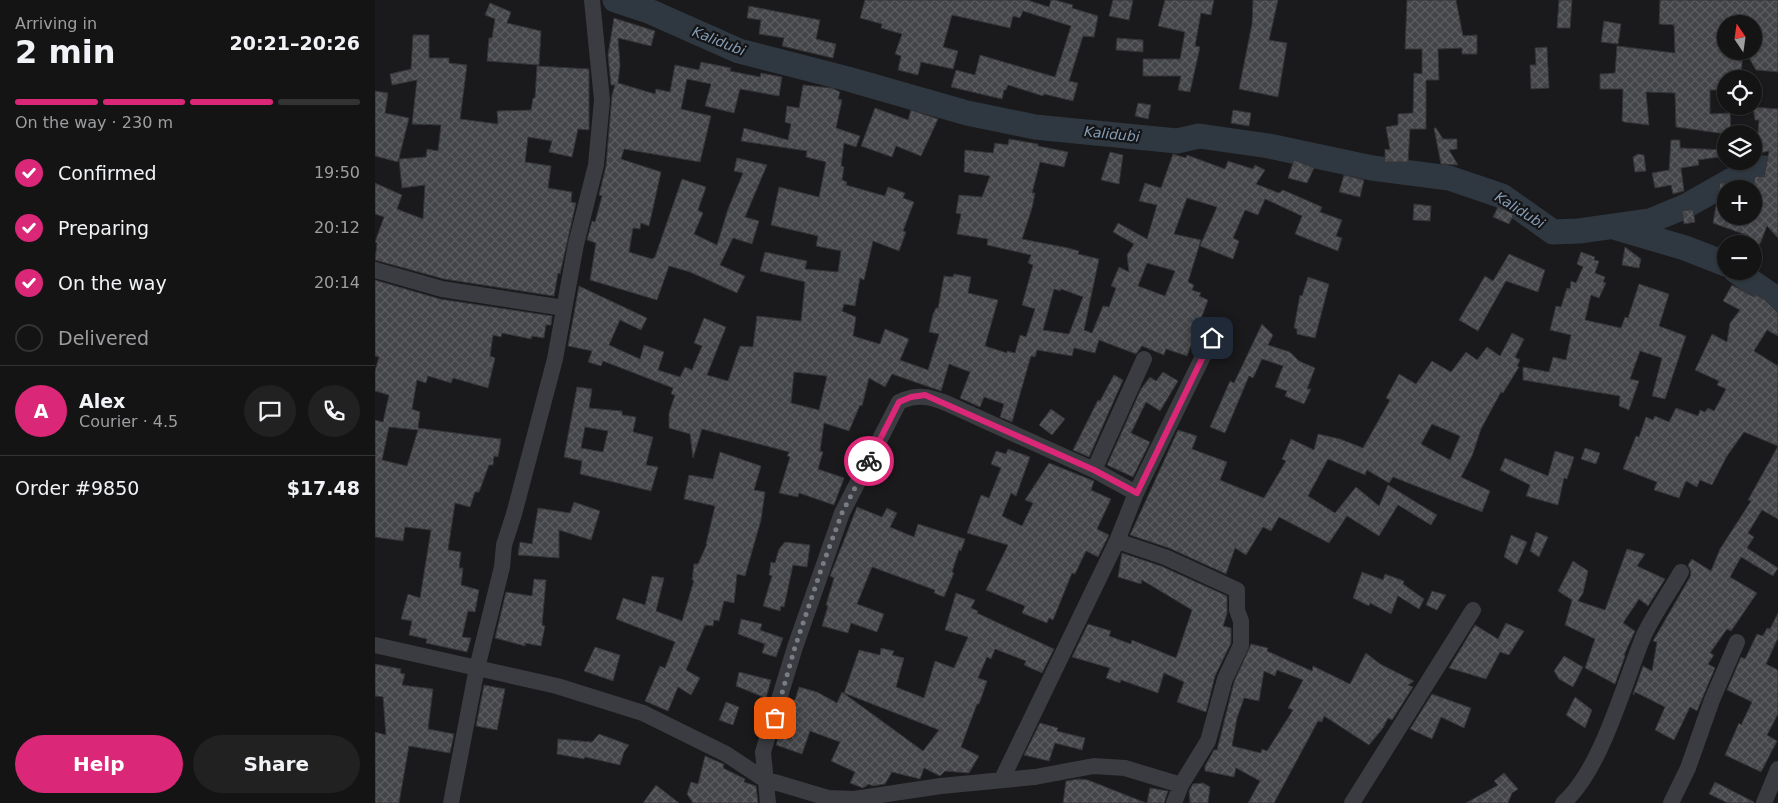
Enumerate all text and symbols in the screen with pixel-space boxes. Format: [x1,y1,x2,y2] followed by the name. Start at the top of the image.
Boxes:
[15,14,97,33] text: Arriving in
[1717,15,1763,60] north arrow
[1717,15,1762,280] map controls
[690,23,748,59] water label: Kalidubi
[230,32,360,54] text: 20:21–20:26
[15,33,116,71] text: 2 min
[1717,70,1762,115] button: locate
[15,113,173,132] text: On the way · 230 m
[1084,123,1141,145] water label: Kalidubi
[1717,125,1762,170] button: layers
[15,159,43,187] icon: check
[58,162,157,184] text: Confirmed
[314,163,360,182] text: 19:50
[1717,180,1762,225] button: +
[1492,188,1548,232] water label: Kalidubi
[15,214,43,242] icon: check
[58,217,149,239] text: Preparing
[314,218,360,237] text: 20:12
[1717,235,1762,280] button: −
[15,269,43,297] icon: check
[58,272,167,294] text: On the way
[314,273,360,292] text: 20:14
[1191,317,1233,359] pin
[1198,324,1226,352] icon: home
[58,327,149,349] text: Delivered
[244,385,296,437] button: chat
[308,385,360,437] button: phone
[79,390,125,412] text: Alex
[34,400,48,422] text: A
[79,412,178,431] text: Courier · 4.5
[844,436,894,486] courier
[855,447,883,475] icon: bike
[15,477,139,499] text: Order #9850
[287,477,360,499] text: $17.48
[754,697,796,739] pin
[761,704,789,732] icon: bag
[15,735,183,793] button: Help
[193,735,360,793] button: Share

